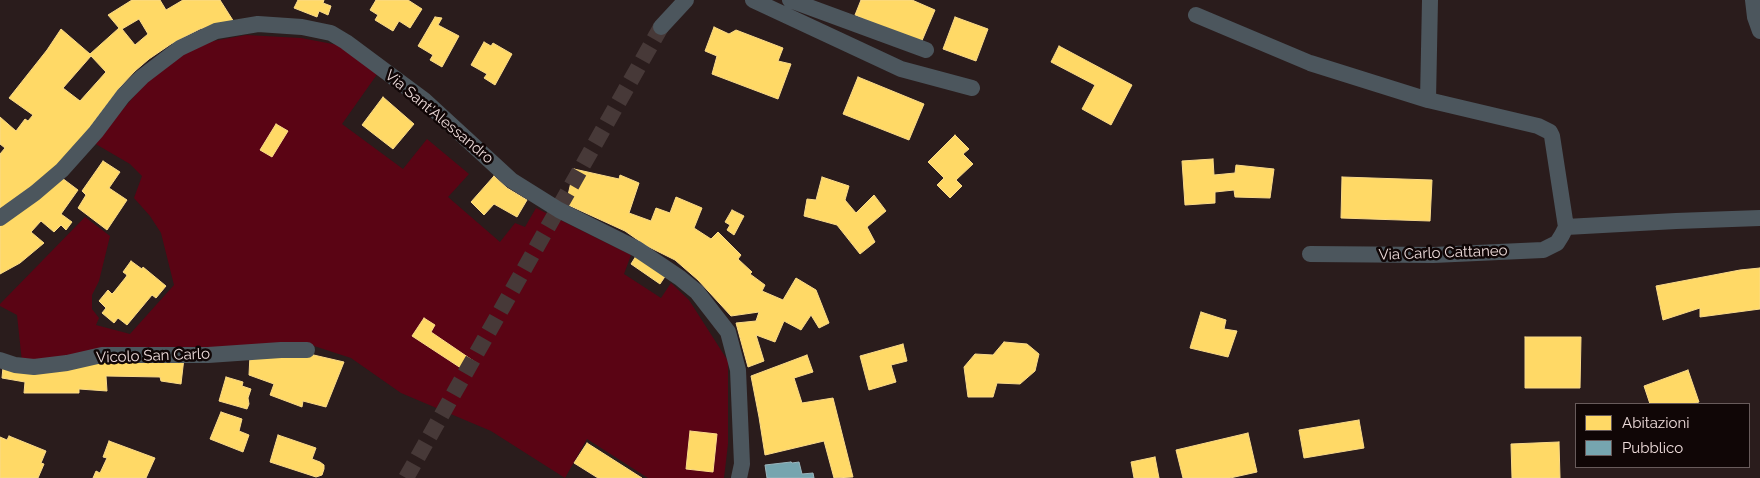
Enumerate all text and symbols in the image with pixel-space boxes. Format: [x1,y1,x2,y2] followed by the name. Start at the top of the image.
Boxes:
[381,66,497,168] street label: Via Sant'Alessandro
[1378,242,1508,264] street label: Via Carlo Cattaneo
[96,345,210,367] street label: Vicolo San Carlo
[1575,403,1750,468] legend
[1622,414,1689,432] text: Abitazioni
[1622,439,1683,457] text: Pubblico

